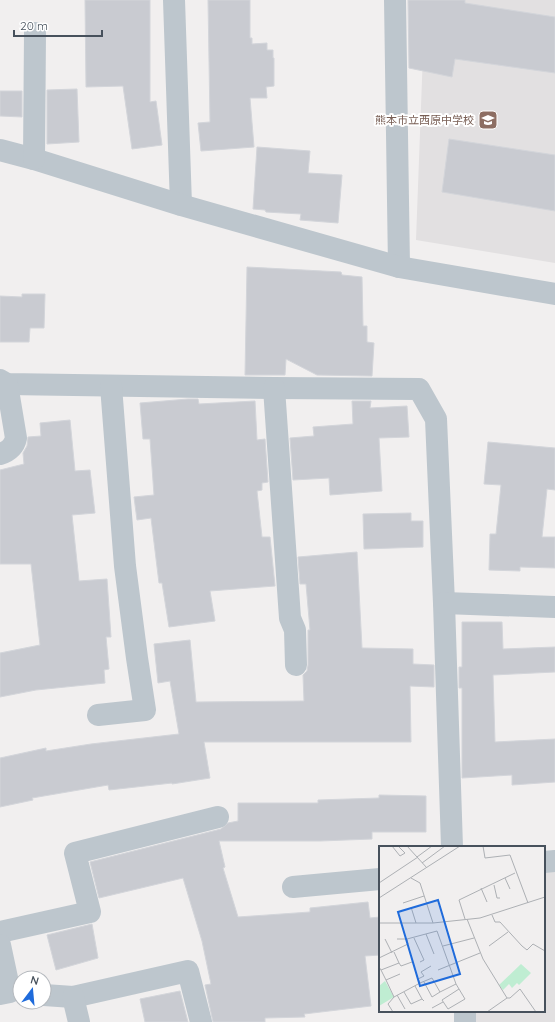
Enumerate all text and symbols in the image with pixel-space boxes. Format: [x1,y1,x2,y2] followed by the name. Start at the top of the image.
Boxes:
[14,12,102,38] scale bar
[20,18,48,33] text: 20 m
[477,109,499,131] school or university icon: 熊本市立西原中学校
[375,113,474,127] place label: 熊本市立西原中学校
[379,846,545,1012] inset map
[12,970,52,1010] north arrow
[29,973,41,988] text: N

